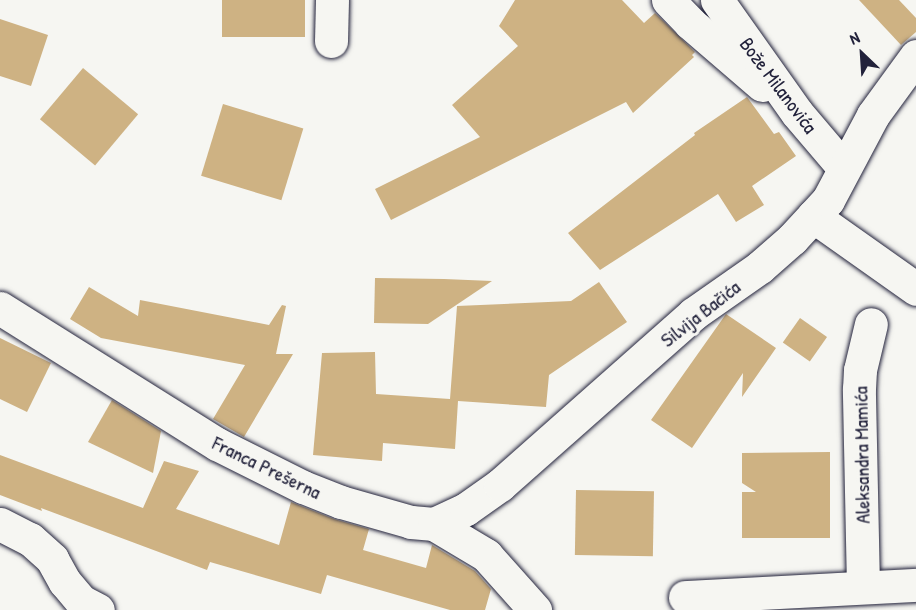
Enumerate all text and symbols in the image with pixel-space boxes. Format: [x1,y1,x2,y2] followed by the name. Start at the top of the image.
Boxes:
[832,24,892,84] north arrow
[846,26,863,49] text: N
[735,32,823,138] street label: Bože Milanovića
[655,274,745,352] street label: Silvija Bačića
[848,386,874,524] street label: Aleksandra Mamića
[209,430,325,504] street label: Franca Prešerna

